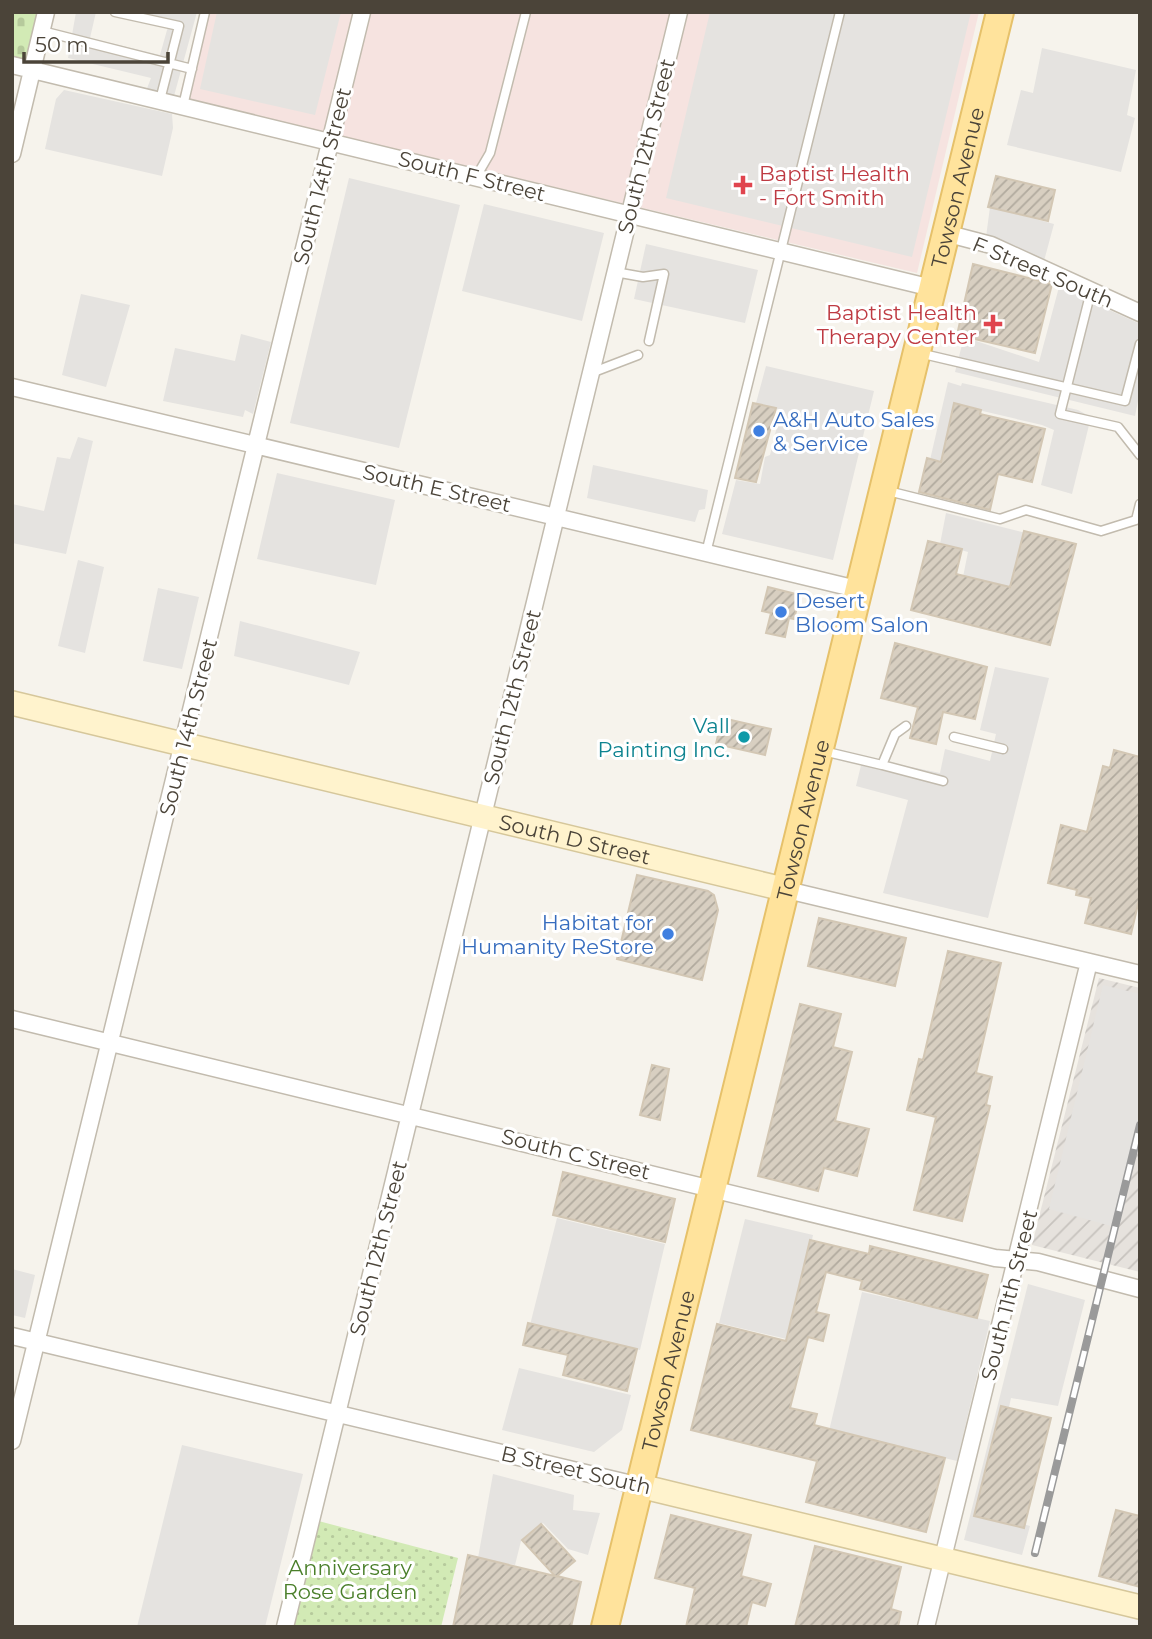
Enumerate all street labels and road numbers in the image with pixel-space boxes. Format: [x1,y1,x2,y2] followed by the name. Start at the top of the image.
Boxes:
[612,56,680,236] street label: South 12th Street
[288,85,356,267] street label: South 14th Street
[925,105,989,270] street label: Towson Avenue
[396,146,548,206] street label: South F Street
[969,231,1117,313] street label: F Street South
[360,459,514,517] street label: South E Street
[478,607,546,787] street label: South 12th Street
[154,636,222,818] street label: South 14th Street
[771,737,834,903] street label: Towson Avenue
[497,808,653,869] street label: South D Street
[499,1123,653,1185] street label: South C Street
[344,1158,412,1338] street label: South 12th Street
[976,1207,1042,1383] street label: South 11th Street
[636,1288,699,1453] street label: Towson Avenue
[499,1441,653,1499] street label: B Street South

